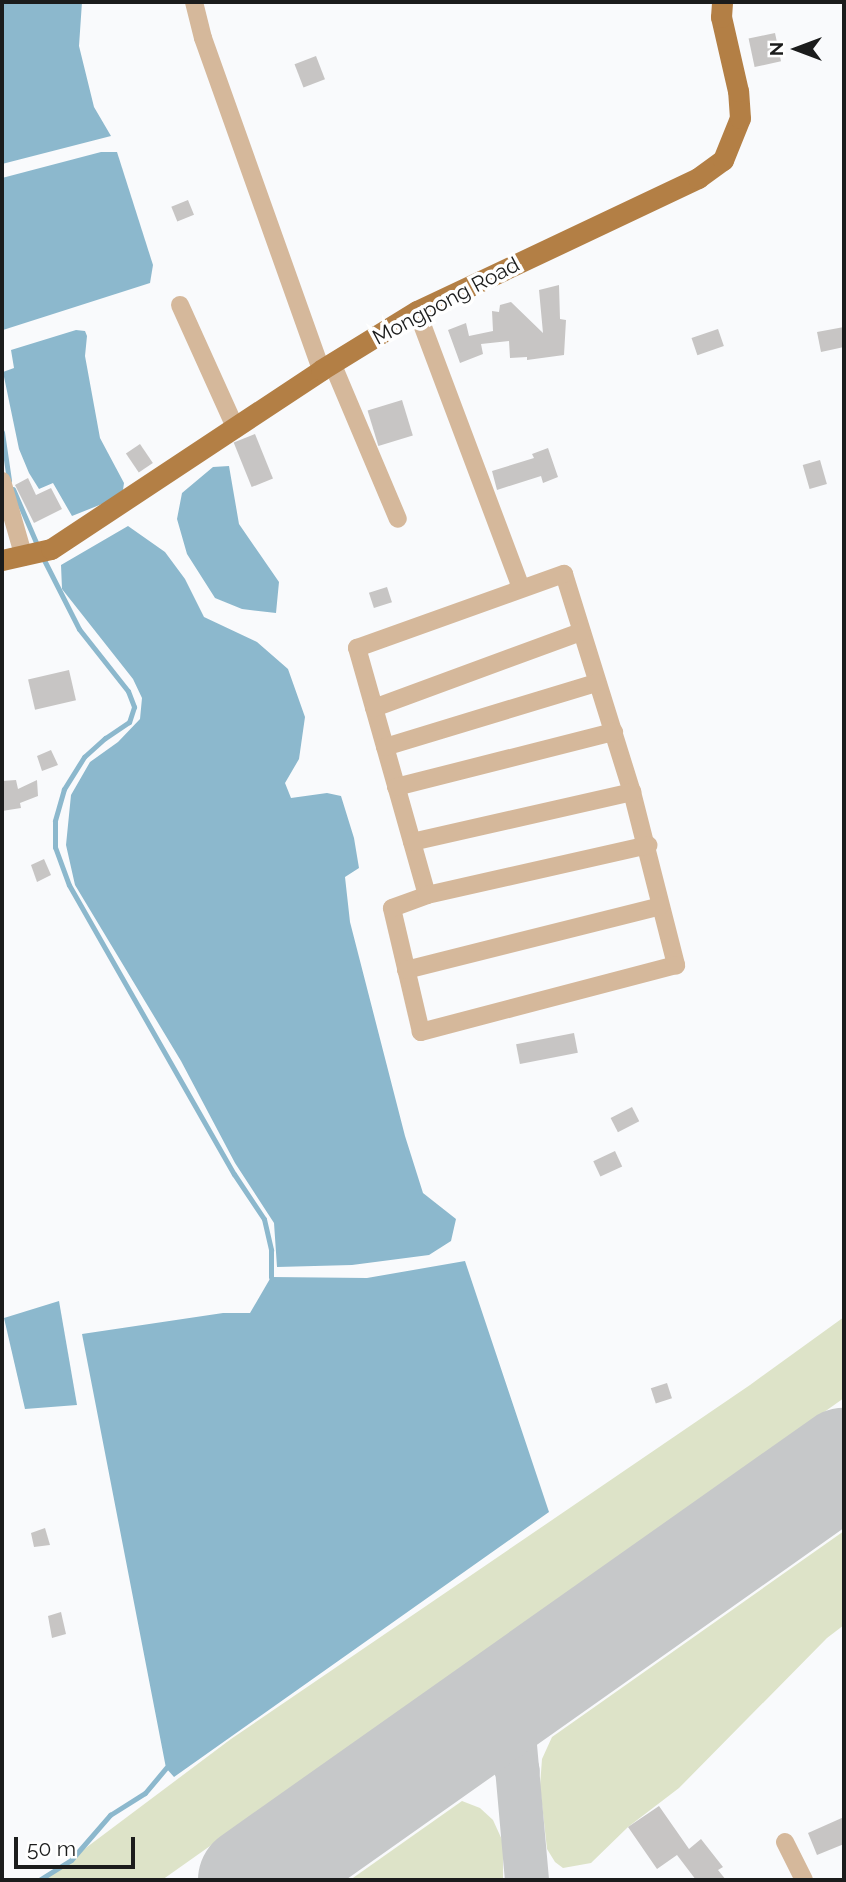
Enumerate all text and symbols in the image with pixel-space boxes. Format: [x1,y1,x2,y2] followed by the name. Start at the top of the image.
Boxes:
[762,14,832,84] north arrow
[765,42,787,56] text: N
[368,252,524,350] street label: Mongpong Road
[18,1822,138,1866] scale bar
[27,1836,76,1861] text: 50 m

